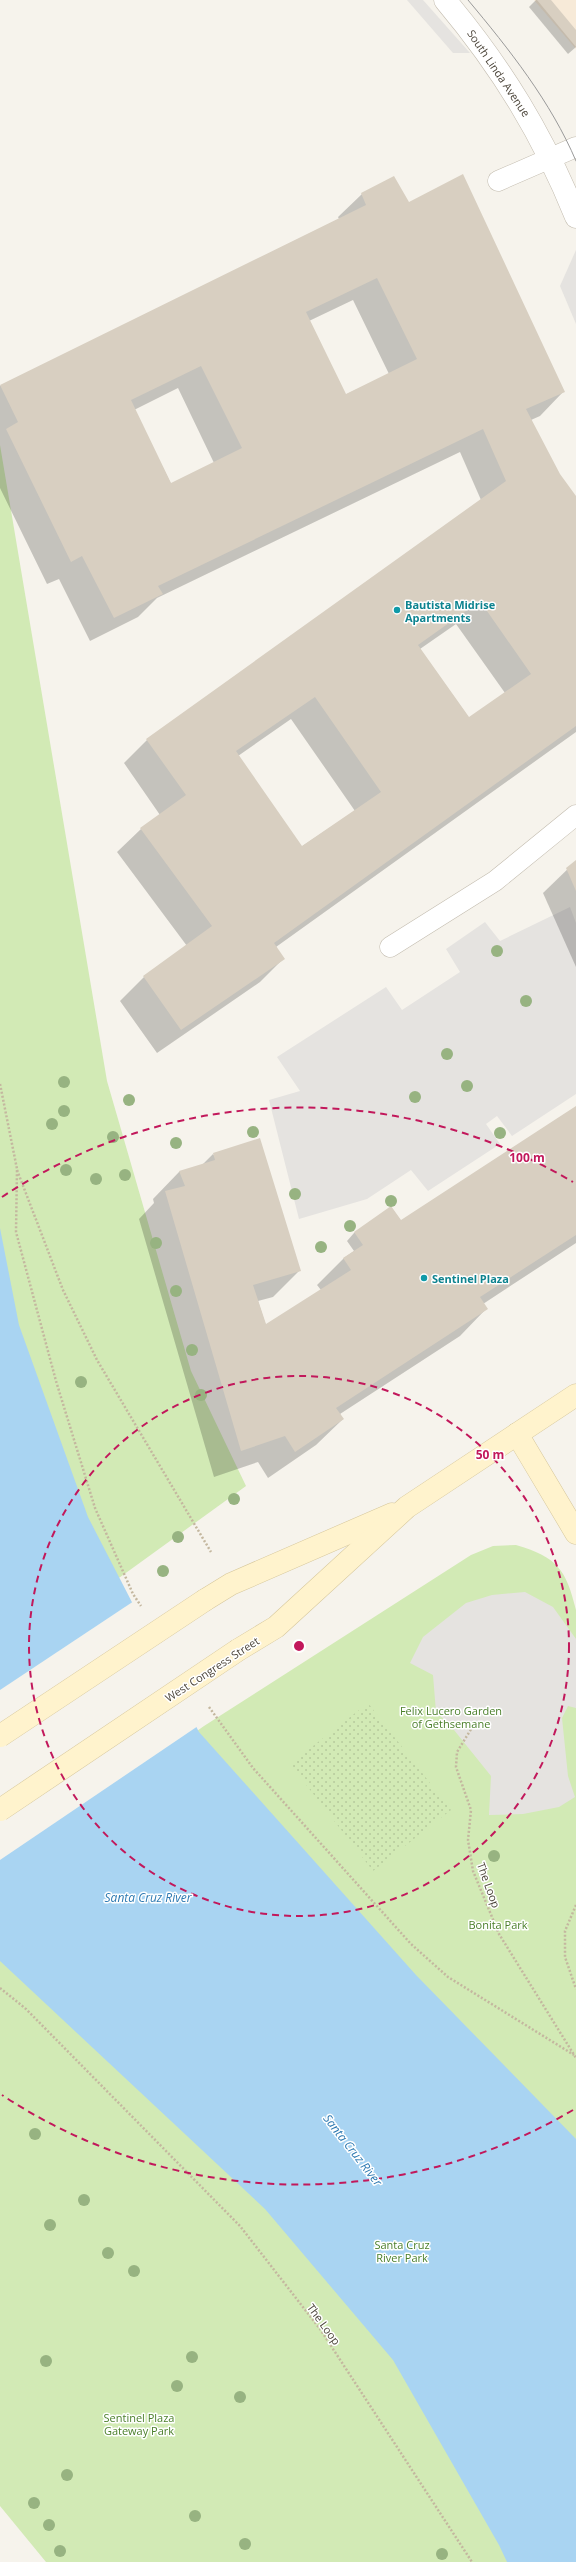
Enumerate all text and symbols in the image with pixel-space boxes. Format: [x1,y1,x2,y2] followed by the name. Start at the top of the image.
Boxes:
[464,26,534,120] street label: South Linda Avenue
[405,597,496,625] place label: Bautista Midrise Apartments
[392,605,402,615] marker: Bautista Midrise Apartments
[509,1149,545,1166] text: 100 m
[432,1271,509,1286] place label: Sentinel Plaza
[419,1273,429,1283] marker: Sentinel Plaza
[476,1446,504,1463] text: 50 m
[162,1633,262,1705] street label: West Congress Street
[292,1639,306,1653] centre of rings
[400,1703,502,1731] park label: Felix Lucero Garden of Gethsemane
[474,1860,504,1910] street label: The Loop
[105,1889,193,1906] water label: Santa Cruz River
[468,1917,528,1932] park label: Bonita Park
[320,2111,387,2190] water label: Santa Cruz River
[374,2237,430,2265] park label: Santa Cruz River Park
[304,2300,344,2348] street label: The Loop
[104,2410,174,2438] park label: Sentinel Plaza Gateway Park

